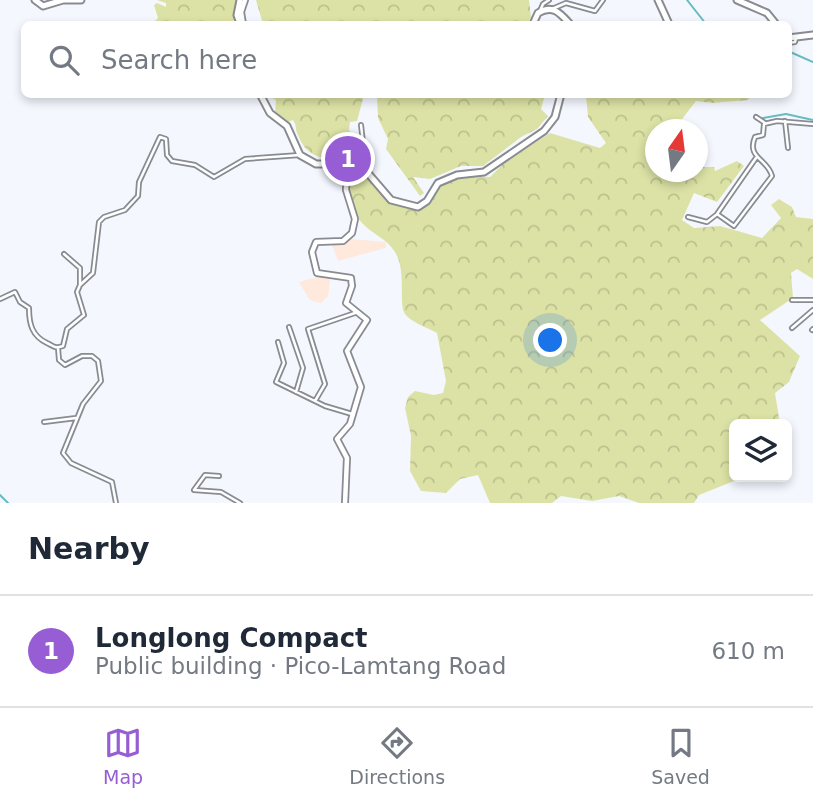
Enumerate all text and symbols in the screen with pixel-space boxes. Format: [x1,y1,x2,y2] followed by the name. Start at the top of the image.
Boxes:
[21,21,792,98] search box
[45,41,83,79] icon: search
[101,45,257,75] text: Search here
[645,119,708,182] north arrow
[325,133,371,185] pin: 1
[533,323,567,357] your location
[729,419,792,482] map controls
[729,419,792,482] button: layers
[28,531,150,566] text: Nearby
[95,623,368,653] text: Longlong Compact
[43,638,59,664] text: 1
[711,638,785,664] text: 610 m
[95,653,506,679] text: Public building · Pico-Lamtang Road
[103,724,143,788] tab: Map
[349,724,445,788] tab: Directions
[651,724,710,788] tab: Saved

